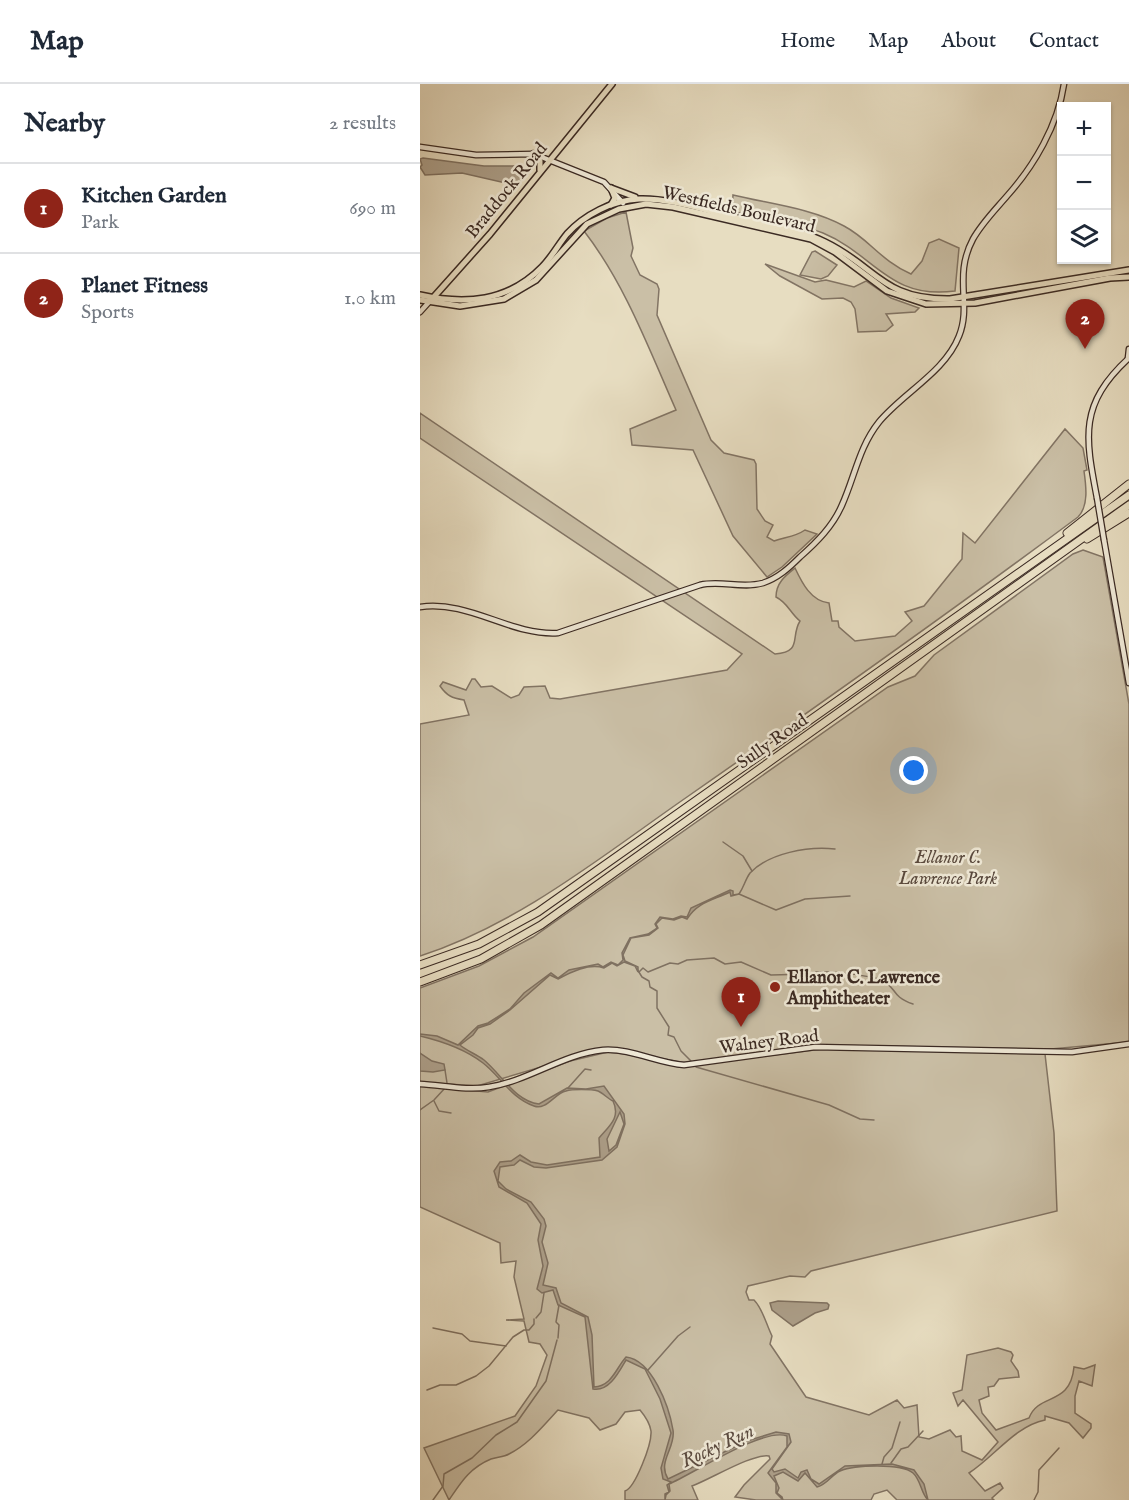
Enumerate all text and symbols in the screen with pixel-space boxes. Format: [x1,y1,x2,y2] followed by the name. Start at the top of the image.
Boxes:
[30,24,84,59] text: Map
[780,28,835,55] text: Home
[868,28,908,55] text: Map
[941,28,996,55] text: About
[1029,28,1099,55] text: Contact
[1057,102,1111,264] map controls
[1057,102,1111,156] button: +
[24,107,105,140] text: Nearby
[329,111,396,136] text: 2 results
[461,138,553,244] street label: Braddock Road
[1057,156,1111,210] button: −
[81,182,227,210] text: Kitchen Garden
[660,182,818,239] street label: Westfields Boulevard
[40,196,47,221] text: 1
[349,196,396,221] text: 690 m
[81,210,119,235] text: Park
[1057,210,1111,264] button: layers
[81,272,208,300] text: Planet Fitness
[39,286,48,311] text: 2
[344,286,396,311] text: 1.0 km
[81,300,134,325] text: Sports
[1066,300,1104,349] pin: 2
[733,709,813,775] street label: Sully Road
[899,756,928,785] your location
[898,847,997,891] park label: Ellanor C. Lawrence Park
[786,967,941,1011] place label: Ellanor C. Lawrence Amphitheater
[722,978,760,1027] pin: 1
[768,980,782,994] marker: Ellanor C. Lawrence Amphitheater
[718,1025,821,1060] street label: Walney Road
[677,1419,758,1474] water label: Rocky Run

